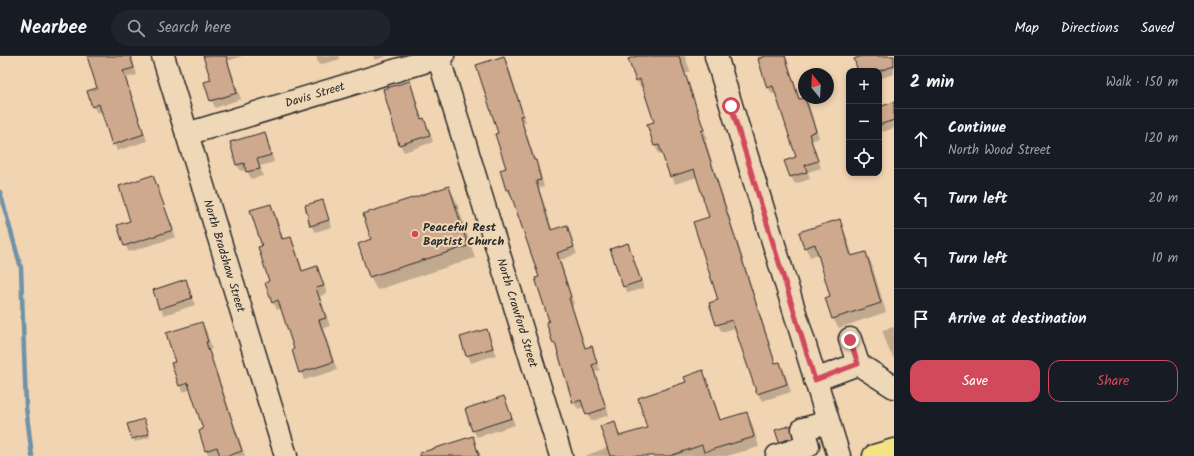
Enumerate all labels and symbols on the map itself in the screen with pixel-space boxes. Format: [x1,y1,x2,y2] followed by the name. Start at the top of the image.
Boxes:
[798,68,834,104] north arrow
[283,77,348,113] street label: Davis Street
[722,97,740,115] route start
[198,197,250,315] street label: North Bradshaw Street
[423,218,504,251] place label: Peaceful Rest Baptist Church
[410,229,420,239] marker: Peaceful Rest Baptist Church
[491,256,543,370] street label: North Crawford Street
[841,331,859,349] route end

